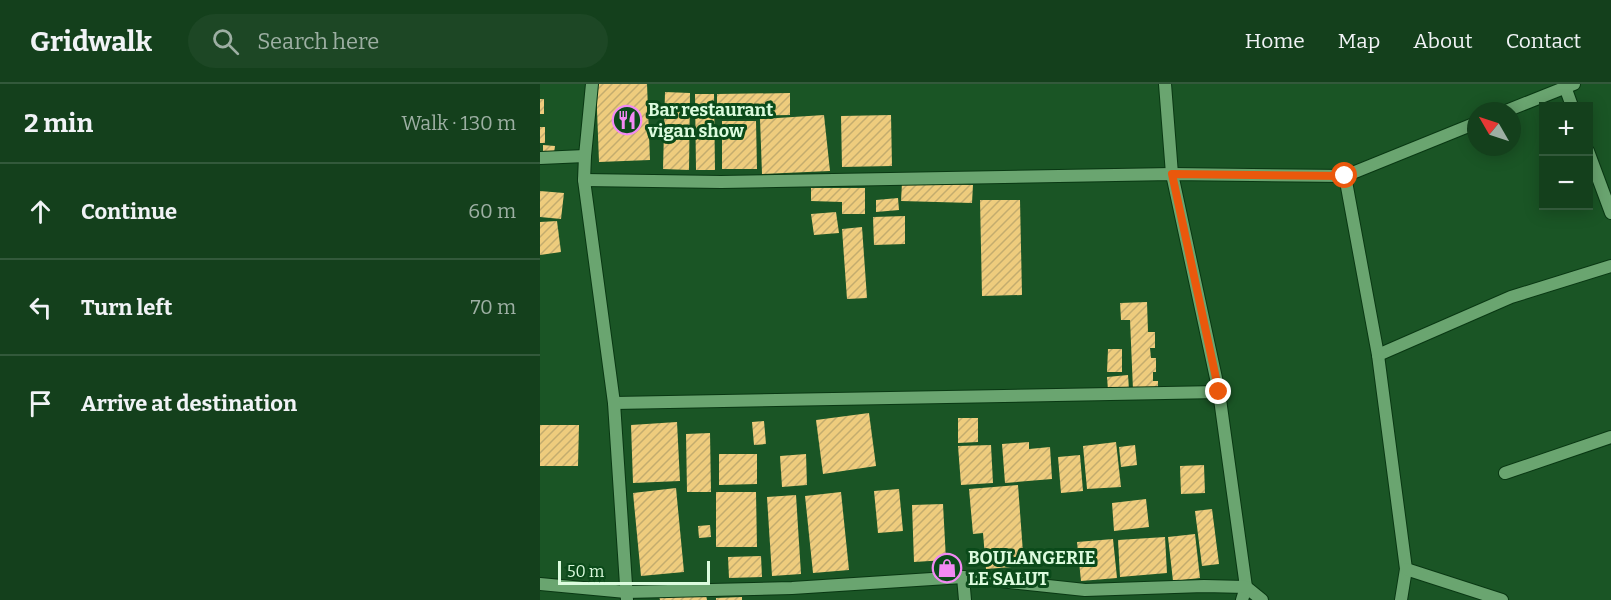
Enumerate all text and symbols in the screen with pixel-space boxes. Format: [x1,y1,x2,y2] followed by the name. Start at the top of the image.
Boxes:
[188,14,608,68] search box
[30,25,152,58] text: Gridwalk
[209,25,242,58] icon: search
[257,28,379,55] text: Search here
[1245,28,1305,54] text: Home
[1338,28,1380,54] text: Map
[1413,28,1473,54] text: About
[1506,28,1581,54] text: Contact
[647,99,773,142] place label: Bar restaurant vigan show
[1467,102,1521,156] north arrow
[1539,102,1593,210] map controls
[1539,102,1593,156] button: +
[611,104,643,136] restaurant icon: Bar restaurant vigan show
[24,108,93,139] text: 2 min
[402,111,516,135] text: Walk · 130 m
[1539,156,1593,210] button: −
[1331,162,1357,188] route start
[24,195,57,228] icon: ahead
[81,198,177,225] text: Continue
[468,199,516,223] text: 60 m
[24,291,57,324] icon: left
[81,294,173,321] text: Turn left
[470,295,516,319] text: 70 m
[1205,378,1231,404] route end
[24,387,57,420] icon: arrive
[81,390,297,417] text: Arrive at destination
[968,547,1096,590] place label: BOULANGERIE LE SALUT
[931,552,963,584] shop icon: BOULANGERIE LE SALUT
[558,558,710,586] scale bar
[567,562,604,581] text: 50 m

